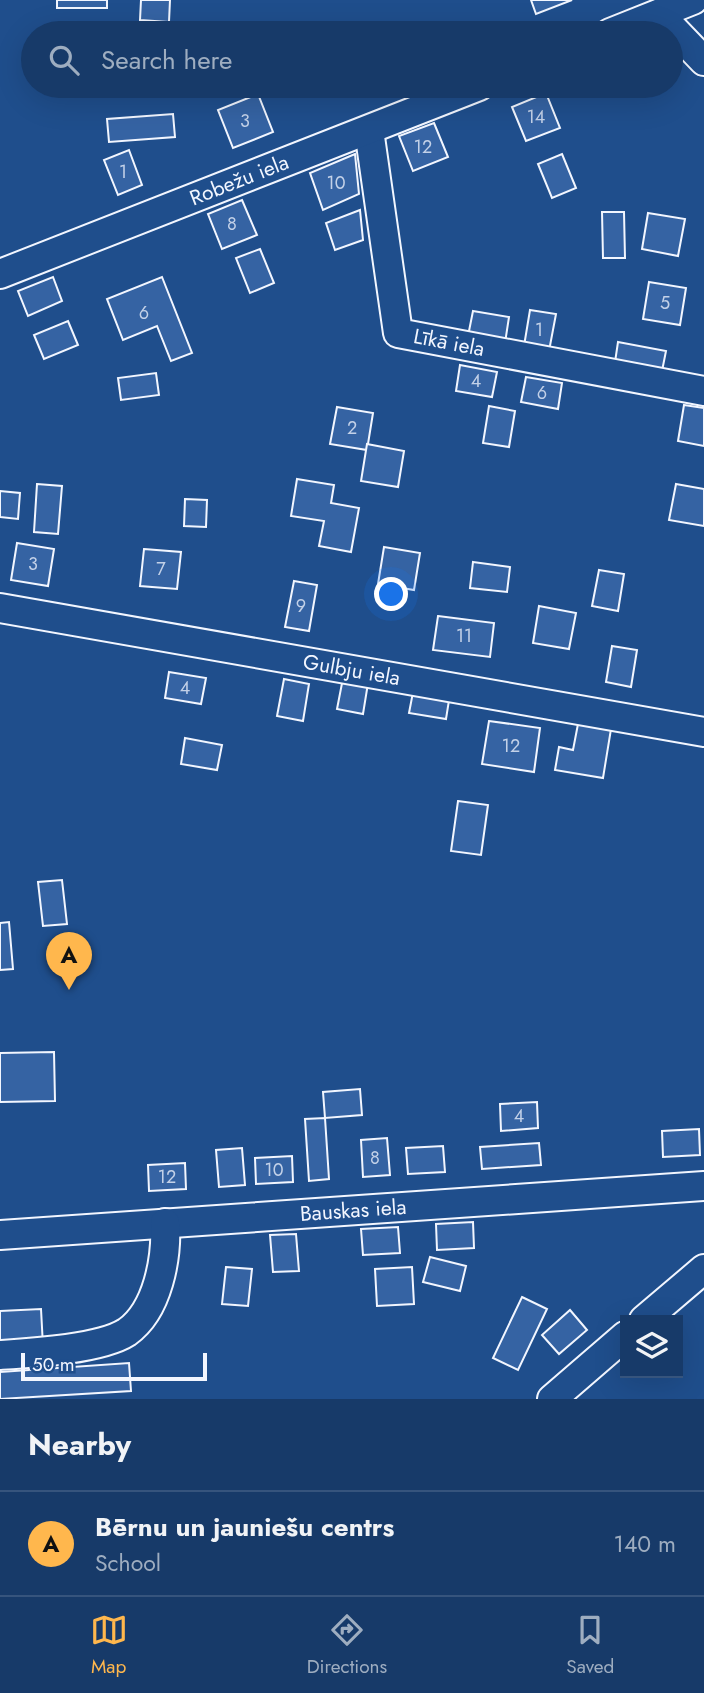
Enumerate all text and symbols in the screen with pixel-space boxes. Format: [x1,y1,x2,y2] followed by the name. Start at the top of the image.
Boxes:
[21,21,683,98] search box
[45,41,83,79] icon: search
[101,41,233,79] text: Search here
[527,104,545,130] house number: 14
[240,108,250,134] house number: 3
[414,134,432,160] house number: 12
[185,147,293,213] street label: Robežu iela
[119,159,127,185] house number: 1
[327,170,346,196] house number: 10
[227,211,237,237] house number: 8
[660,290,670,316] house number: 5
[139,300,149,326] house number: 6
[535,317,543,343] house number: 1
[411,321,487,364] street label: Līkā iela
[471,368,481,394] house number: 4
[537,380,547,406] house number: 6
[347,415,357,441] house number: 2
[28,551,38,577] house number: 3
[156,556,166,582] house number: 7
[374,577,408,611] your location
[296,593,306,619] house number: 9
[456,623,472,649] house number: 11
[301,647,402,693] street label: Gulbju iela
[180,675,190,701] house number: 4
[502,733,520,759] house number: 12
[46,932,92,990] pin: A
[514,1103,524,1129] house number: 4
[370,1145,380,1171] house number: 8
[265,1157,284,1183] house number: 10
[158,1164,176,1190] house number: 12
[299,1192,407,1229] street label: Bauskas iela
[620,1315,683,1378] map controls
[620,1315,683,1378] button: layers
[21,1350,206,1382] scale bar
[32,1351,75,1378] text: 50 m
[28,1423,131,1466] text: Nearby
[95,1508,394,1546] text: Bērnu un jauniešu centrs
[43,1527,59,1561] text: A
[614,1527,676,1561] text: 140 m
[95,1546,161,1580] text: School
[90,1611,128,1680] tab: Map
[307,1611,387,1680] tab: Directions
[566,1611,614,1680] tab: Saved

